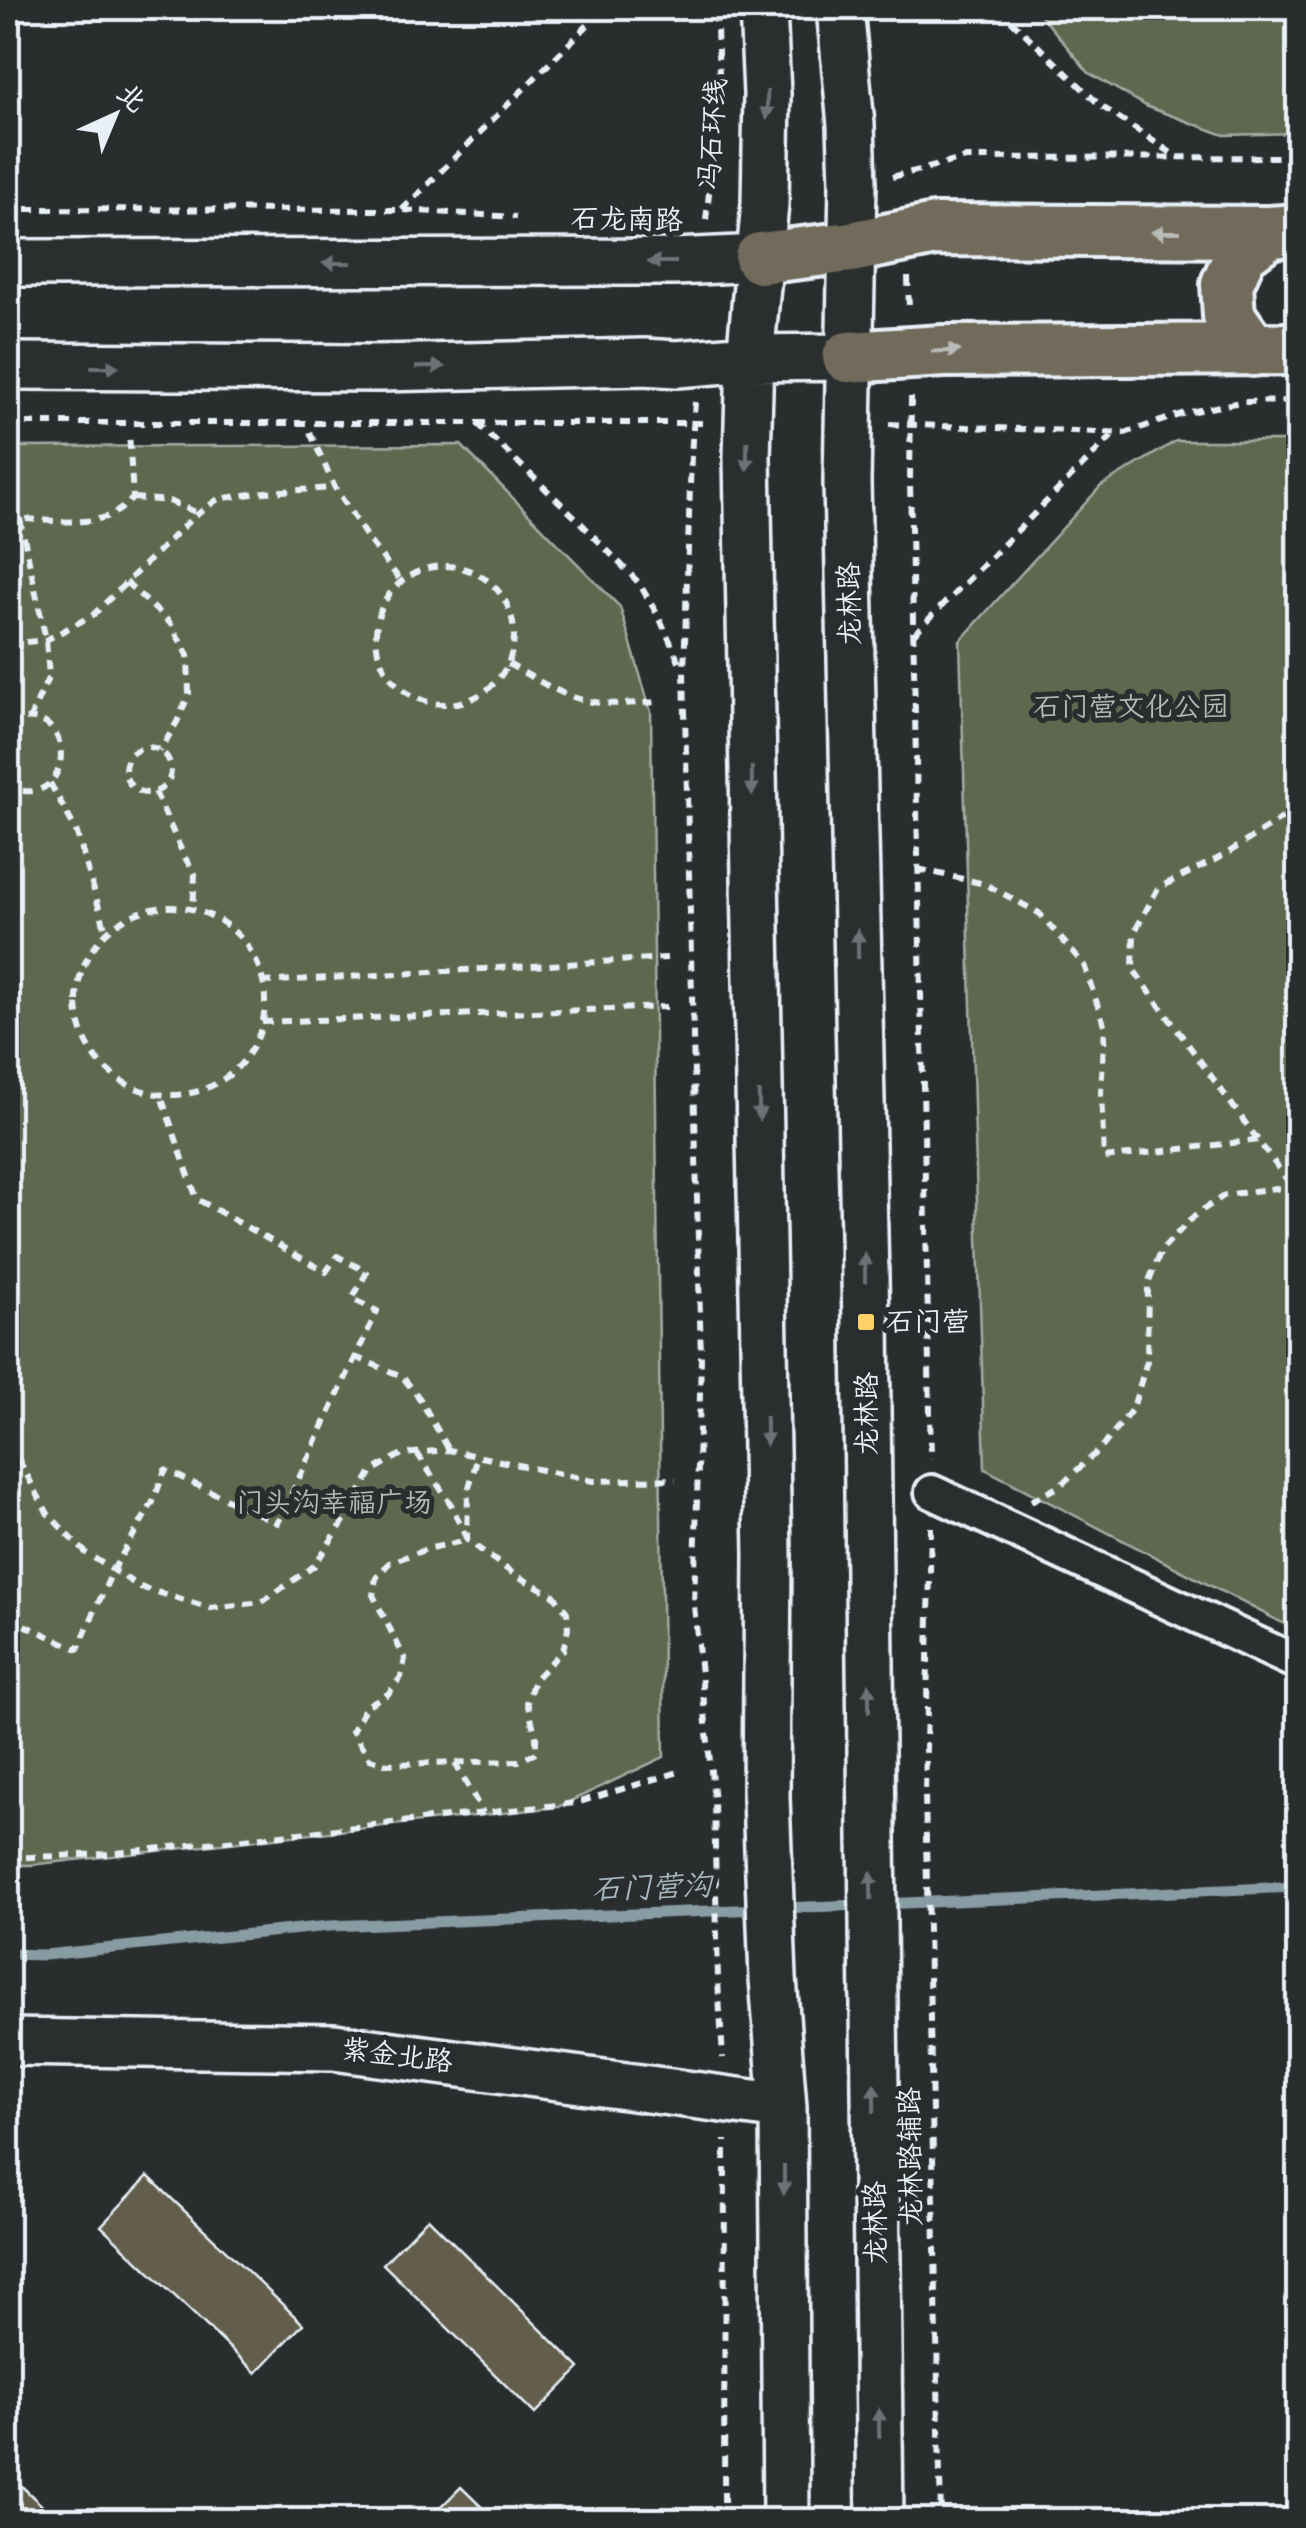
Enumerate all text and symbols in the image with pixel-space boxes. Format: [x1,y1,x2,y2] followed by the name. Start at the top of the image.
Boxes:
[65,65,165,165] north arrow
[110,76,153,120] text: 北
[693,77,733,191] street label: 冯石环线
[759,89,775,121] one-way arrow
[571,203,683,237] street label: 石龙南路
[1150,223,1182,239] one-way arrow
[646,254,678,270] one-way arrow
[321,255,353,271] one-way arrow
[930,343,962,359] one-way arrow
[89,359,121,375] one-way arrow
[414,359,446,375] one-way arrow
[739,440,755,472] one-way arrow
[833,562,867,646] street label: 龙林路
[1033,691,1229,724] park label: 石门营文化公园
[744,765,760,797] one-way arrow
[849,927,865,959] one-way arrow
[751,1090,767,1122] one-way arrow
[857,1252,873,1284] one-way arrow
[886,1306,970,1339] place label: 石门营
[855,1311,877,1333] marker: 石门营
[851,1372,884,1456] street label: 龙林路
[758,1415,774,1447] one-way arrow
[236,1487,432,1520] park label: 门头沟幸福广场
[861,1682,877,1714] one-way arrow
[591,1868,716,1908] water label: 石门营沟
[863,1870,879,1902] one-way arrow
[339,2033,455,2079] street label: 紫金北路
[866,2082,882,2114] one-way arrow
[893,2087,929,2227] street label: 龙林路辅路
[776,2164,792,2196] one-way arrow
[859,2181,893,2265] street label: 龙林路
[870,2407,886,2439] one-way arrow

